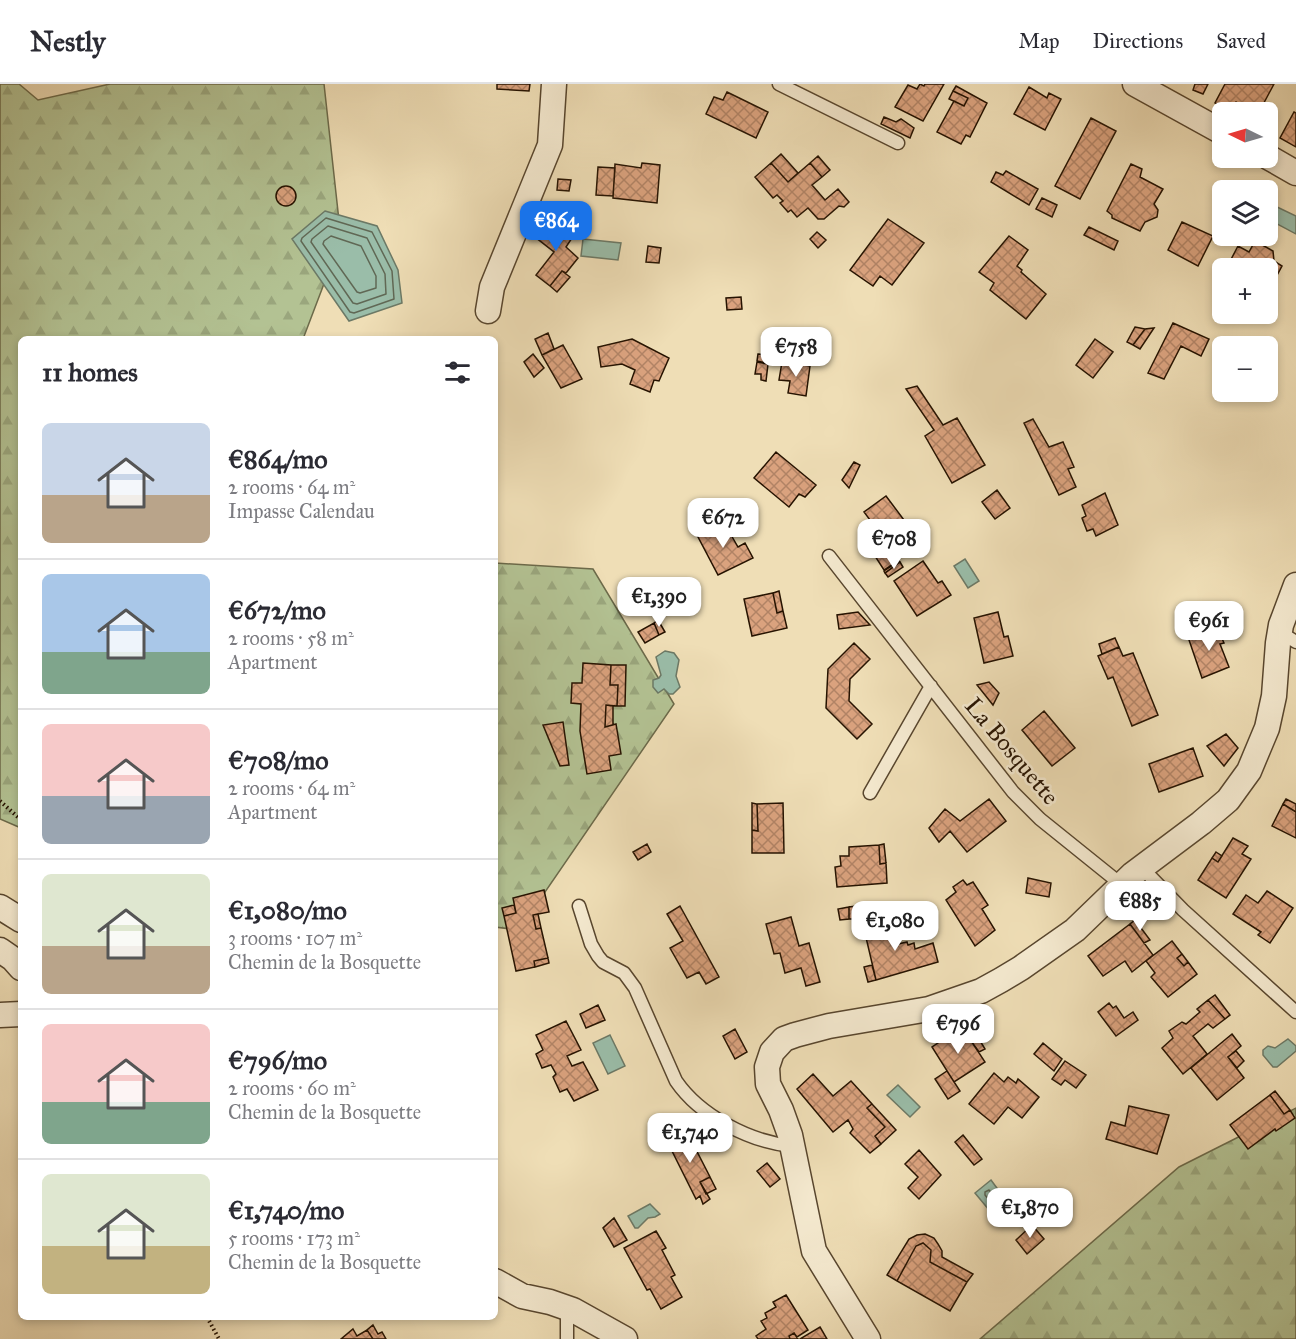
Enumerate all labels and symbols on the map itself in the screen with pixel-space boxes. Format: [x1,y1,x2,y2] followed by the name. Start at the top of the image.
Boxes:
[1212,102,1278,168] north arrow
[520,201,592,252] pin: €864
[760,327,832,378] pin: €758
[687,498,759,549] pin: €672
[858,519,930,570] pin: €708
[610,577,708,628] pin: €1,390
[1173,601,1245,652] pin: €961
[958,691,1066,811] street label: La Bosquette
[1104,881,1176,932] pin: €885
[846,901,944,952] pin: €1,080
[922,1004,994,1055] pin: €796
[641,1113,739,1164] pin: €1,740
[981,1188,1079,1239] pin: €1,870

